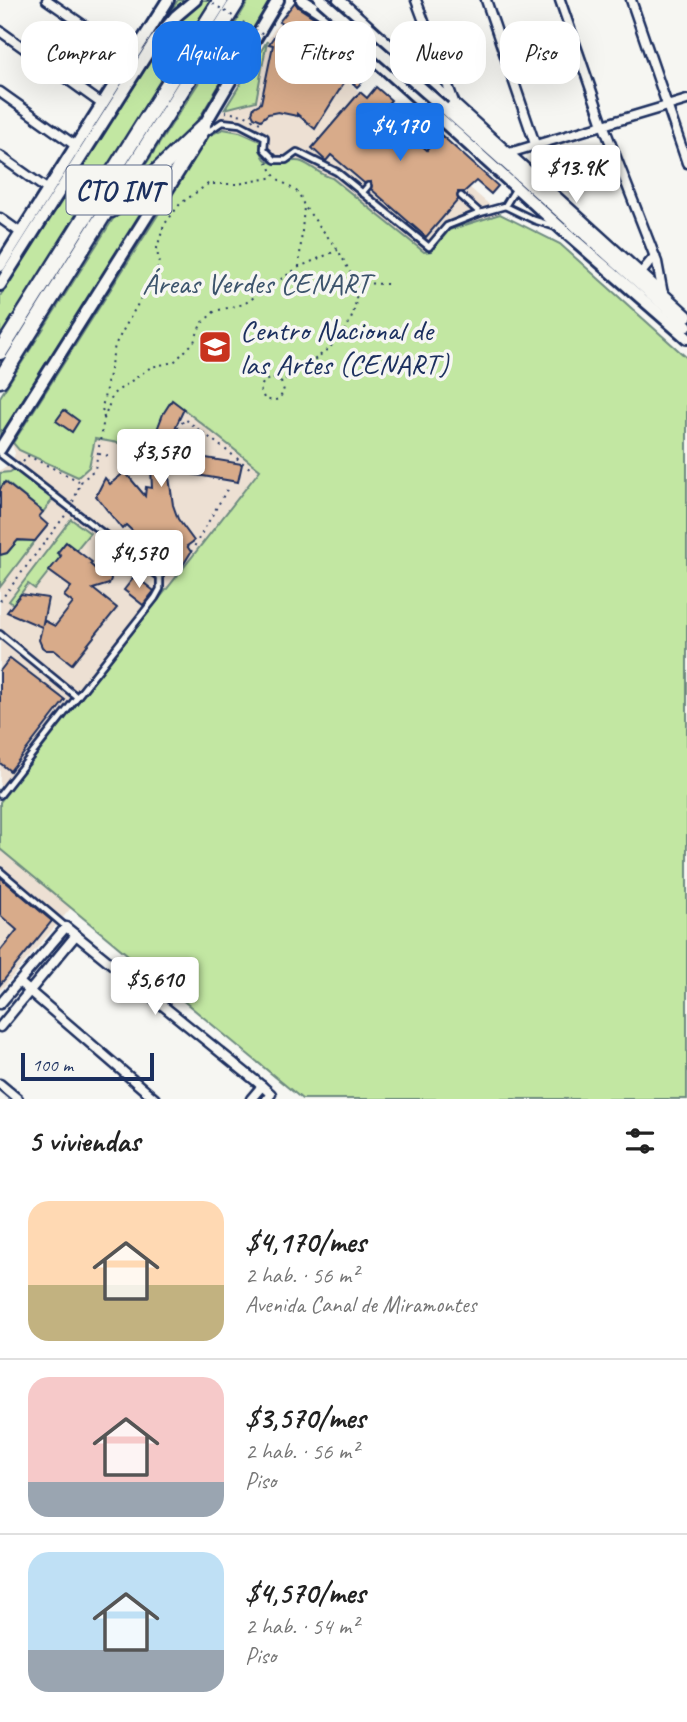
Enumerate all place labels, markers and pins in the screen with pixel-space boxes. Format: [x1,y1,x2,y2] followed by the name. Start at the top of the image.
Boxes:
[343,104,457,163] pin: $4,170
[519,146,633,205] pin: $13.9K
[240,311,450,383] place label: Centro Nacional de las Artes (CENART)
[196,328,234,366] school or university icon: Centro Nacional de las Artes (CENART)
[104,430,218,489] pin: $3,570
[82,530,196,590] pin: $4,570
[98,958,212,1017] pin: $5,610

